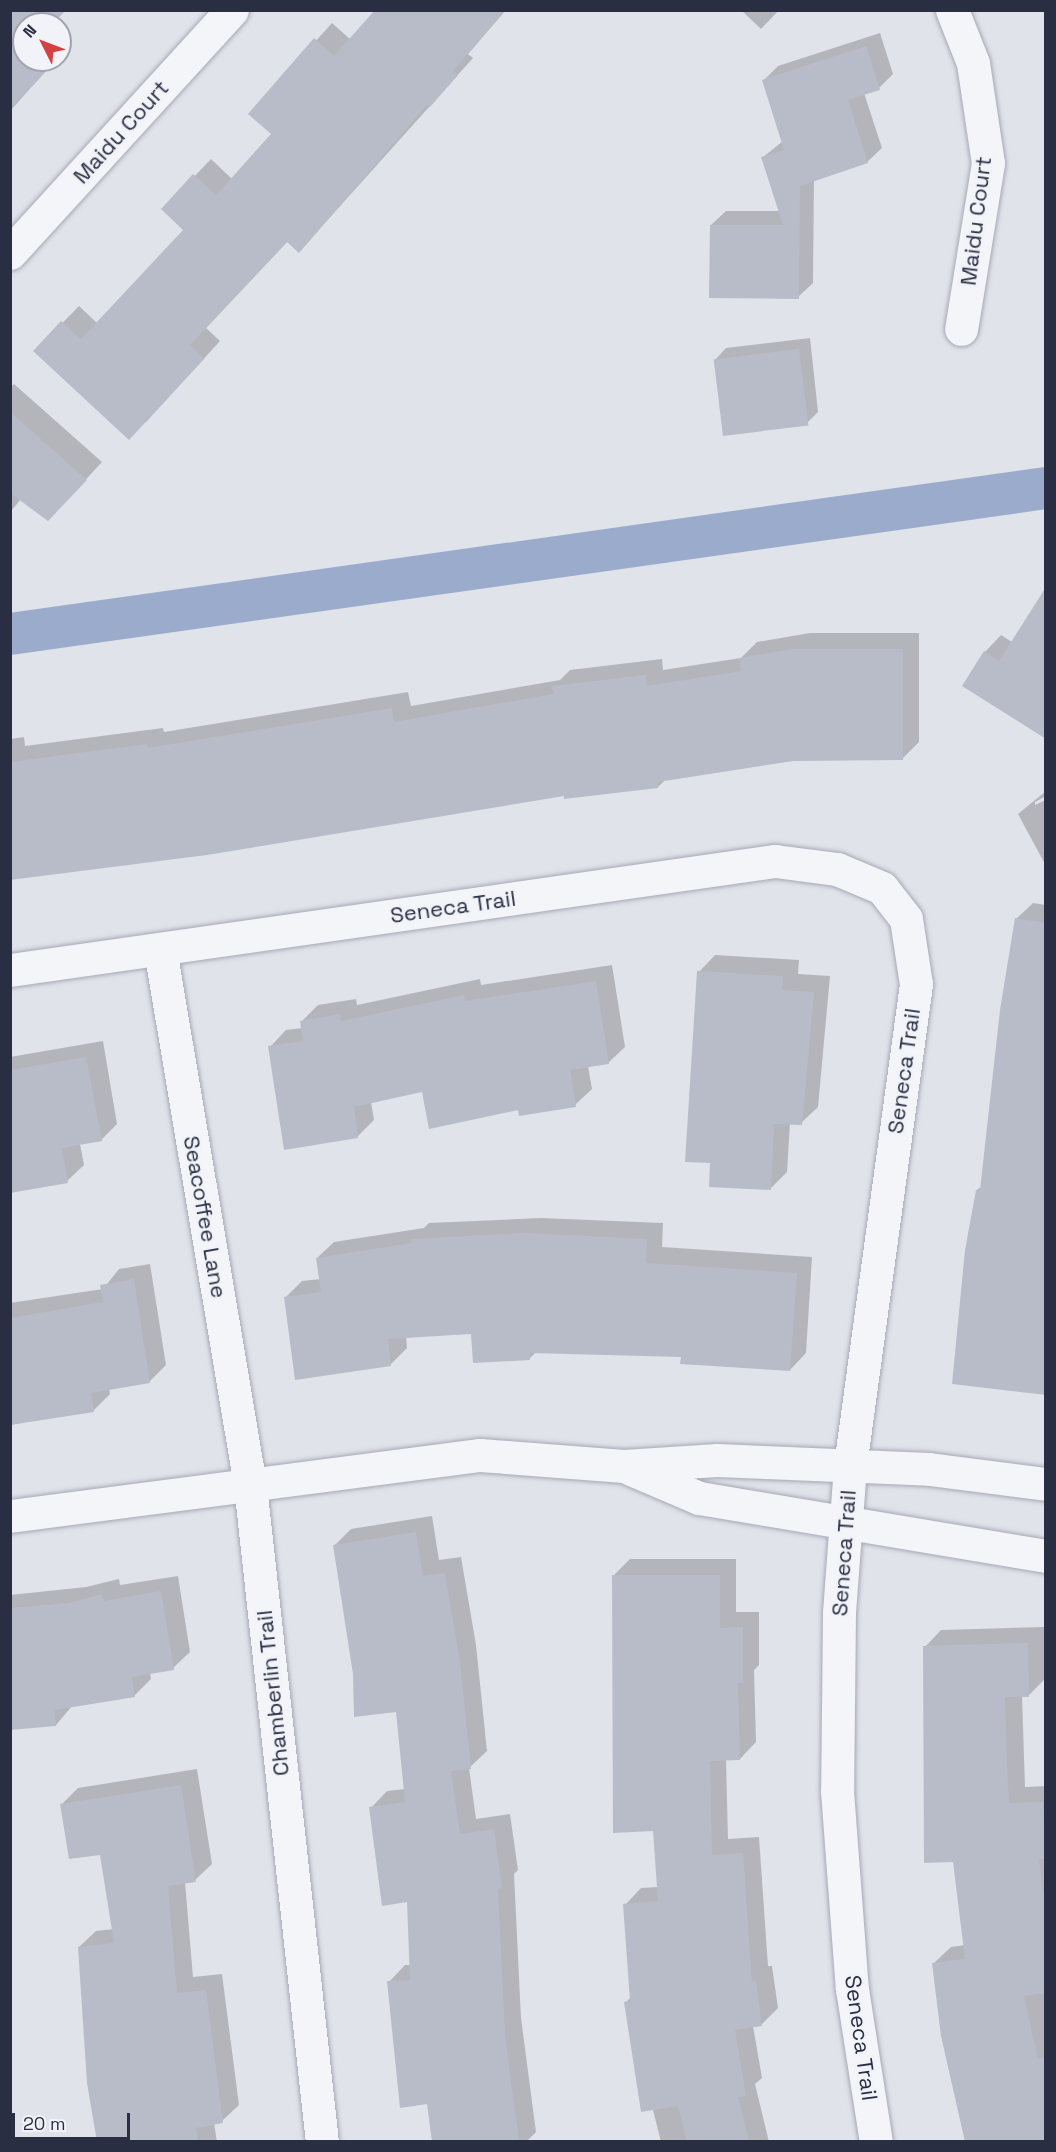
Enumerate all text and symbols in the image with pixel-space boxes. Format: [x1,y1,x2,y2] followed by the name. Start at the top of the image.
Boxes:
[12,12,72,72] north arrow
[18,20,41,42] text: N
[68,75,174,189] street label: Maidu Court
[955,155,997,287] street label: Maidu Court
[388,885,518,929] street label: Seneca Trail
[882,1006,926,1136] street label: Seneca Trail
[178,1134,232,1300] street label: Seacoffee Lane
[826,1489,862,1617] street label: Seneca Trail
[251,1608,295,1778] street label: Chamberlin Trail
[839,1973,883,2103] street label: Seneca Trail
[15,2101,134,2139] scale bar
[23,2112,66,2135] text: 20 m

